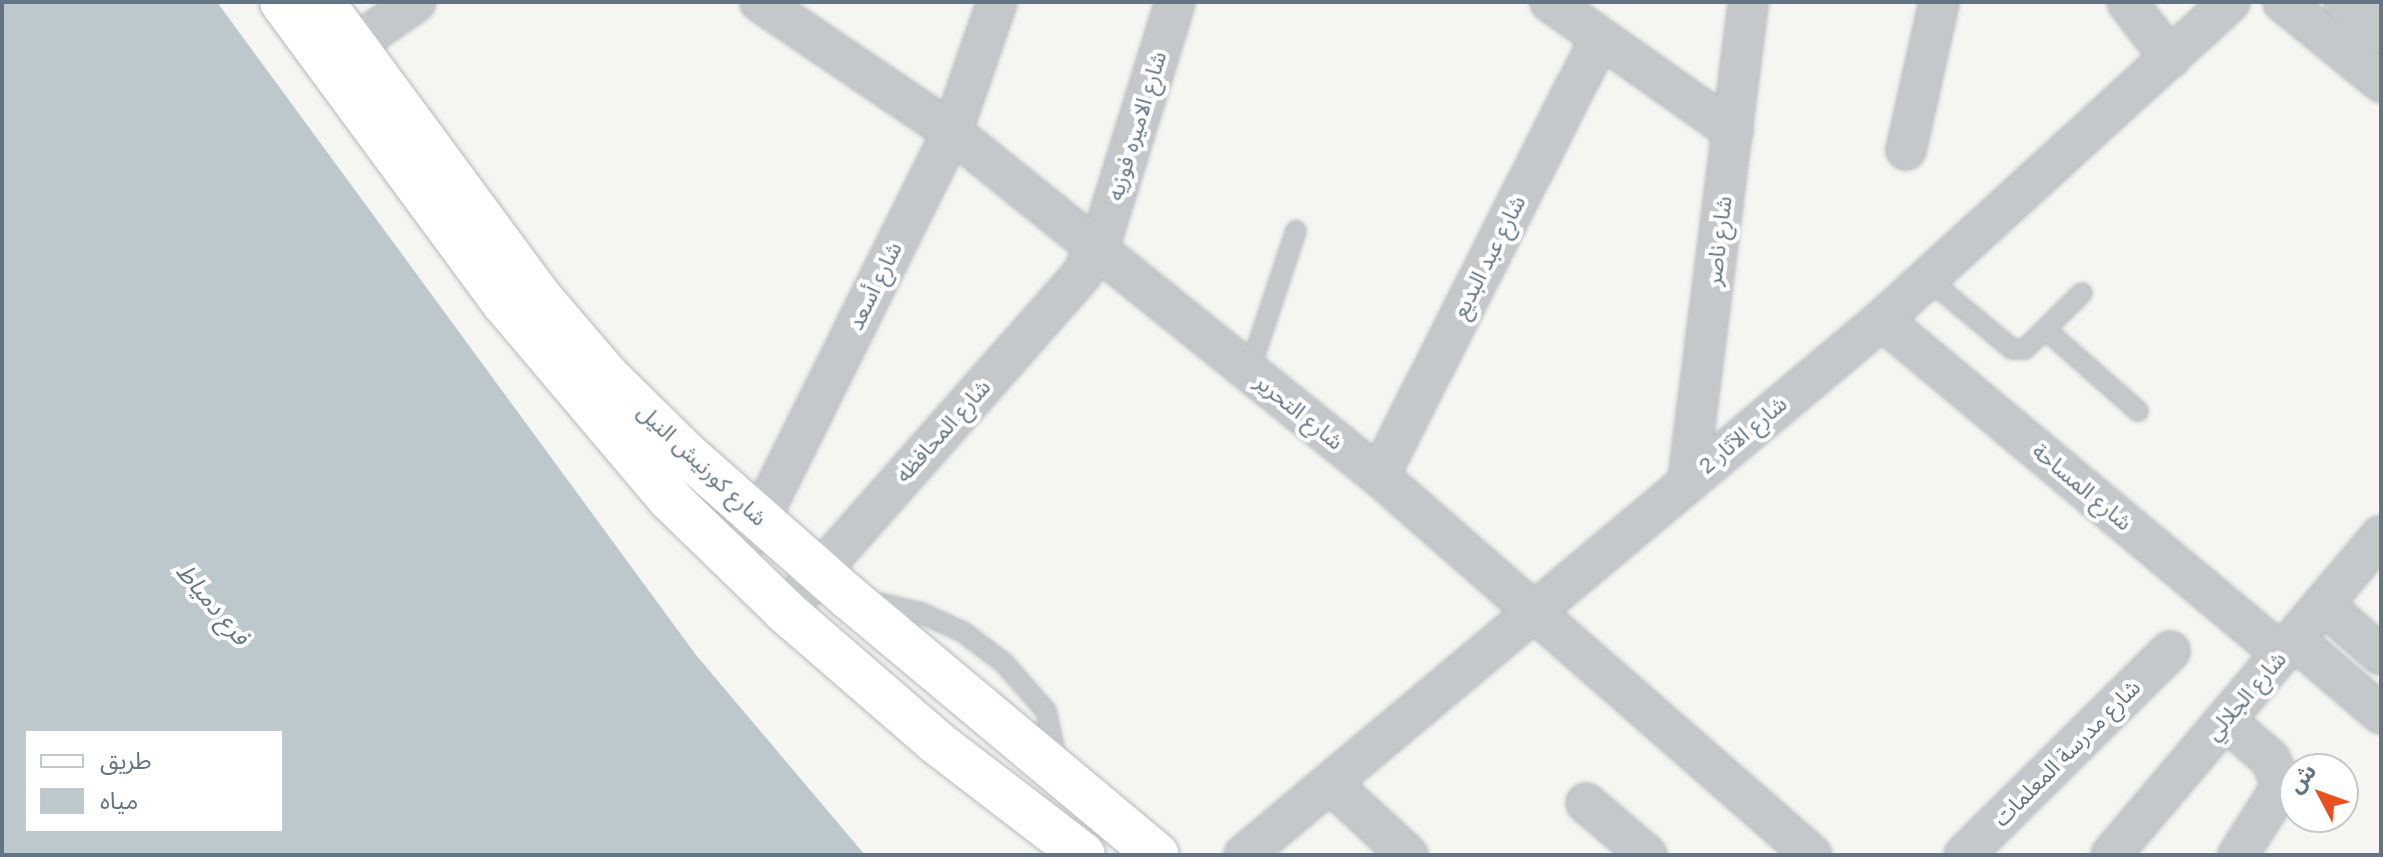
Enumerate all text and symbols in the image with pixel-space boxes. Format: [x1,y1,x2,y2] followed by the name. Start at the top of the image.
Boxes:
[1102,48,1172,204] street label: شارع الاميره فوزيه
[1447,191,1531,323] street label: شارع عبد البديع
[1700,195,1738,287] street label: شارع ناصر
[842,238,908,334] street label: شارع أسعد
[1250,369,1348,455] street label: شارع التحرير
[890,374,996,488] street label: شارع المحافظه
[1694,391,1792,479] street label: شارع الآثار 2
[632,398,772,532] street label: شارع كورنيش النيل
[2027,438,2137,536] street label: شارع المساحة
[170,557,256,651] water label: فرع دمياط
[2200,646,2292,746] street label: شارع الجلالي
[1988,674,2146,832] street label: شارع مدرسة المعلمات
[24,729,284,833] legend
[100,747,152,774] text: طريق
[2279,753,2359,833] north arrow
[2283,759,2321,798] text: ش
[100,787,138,814] text: مياه

